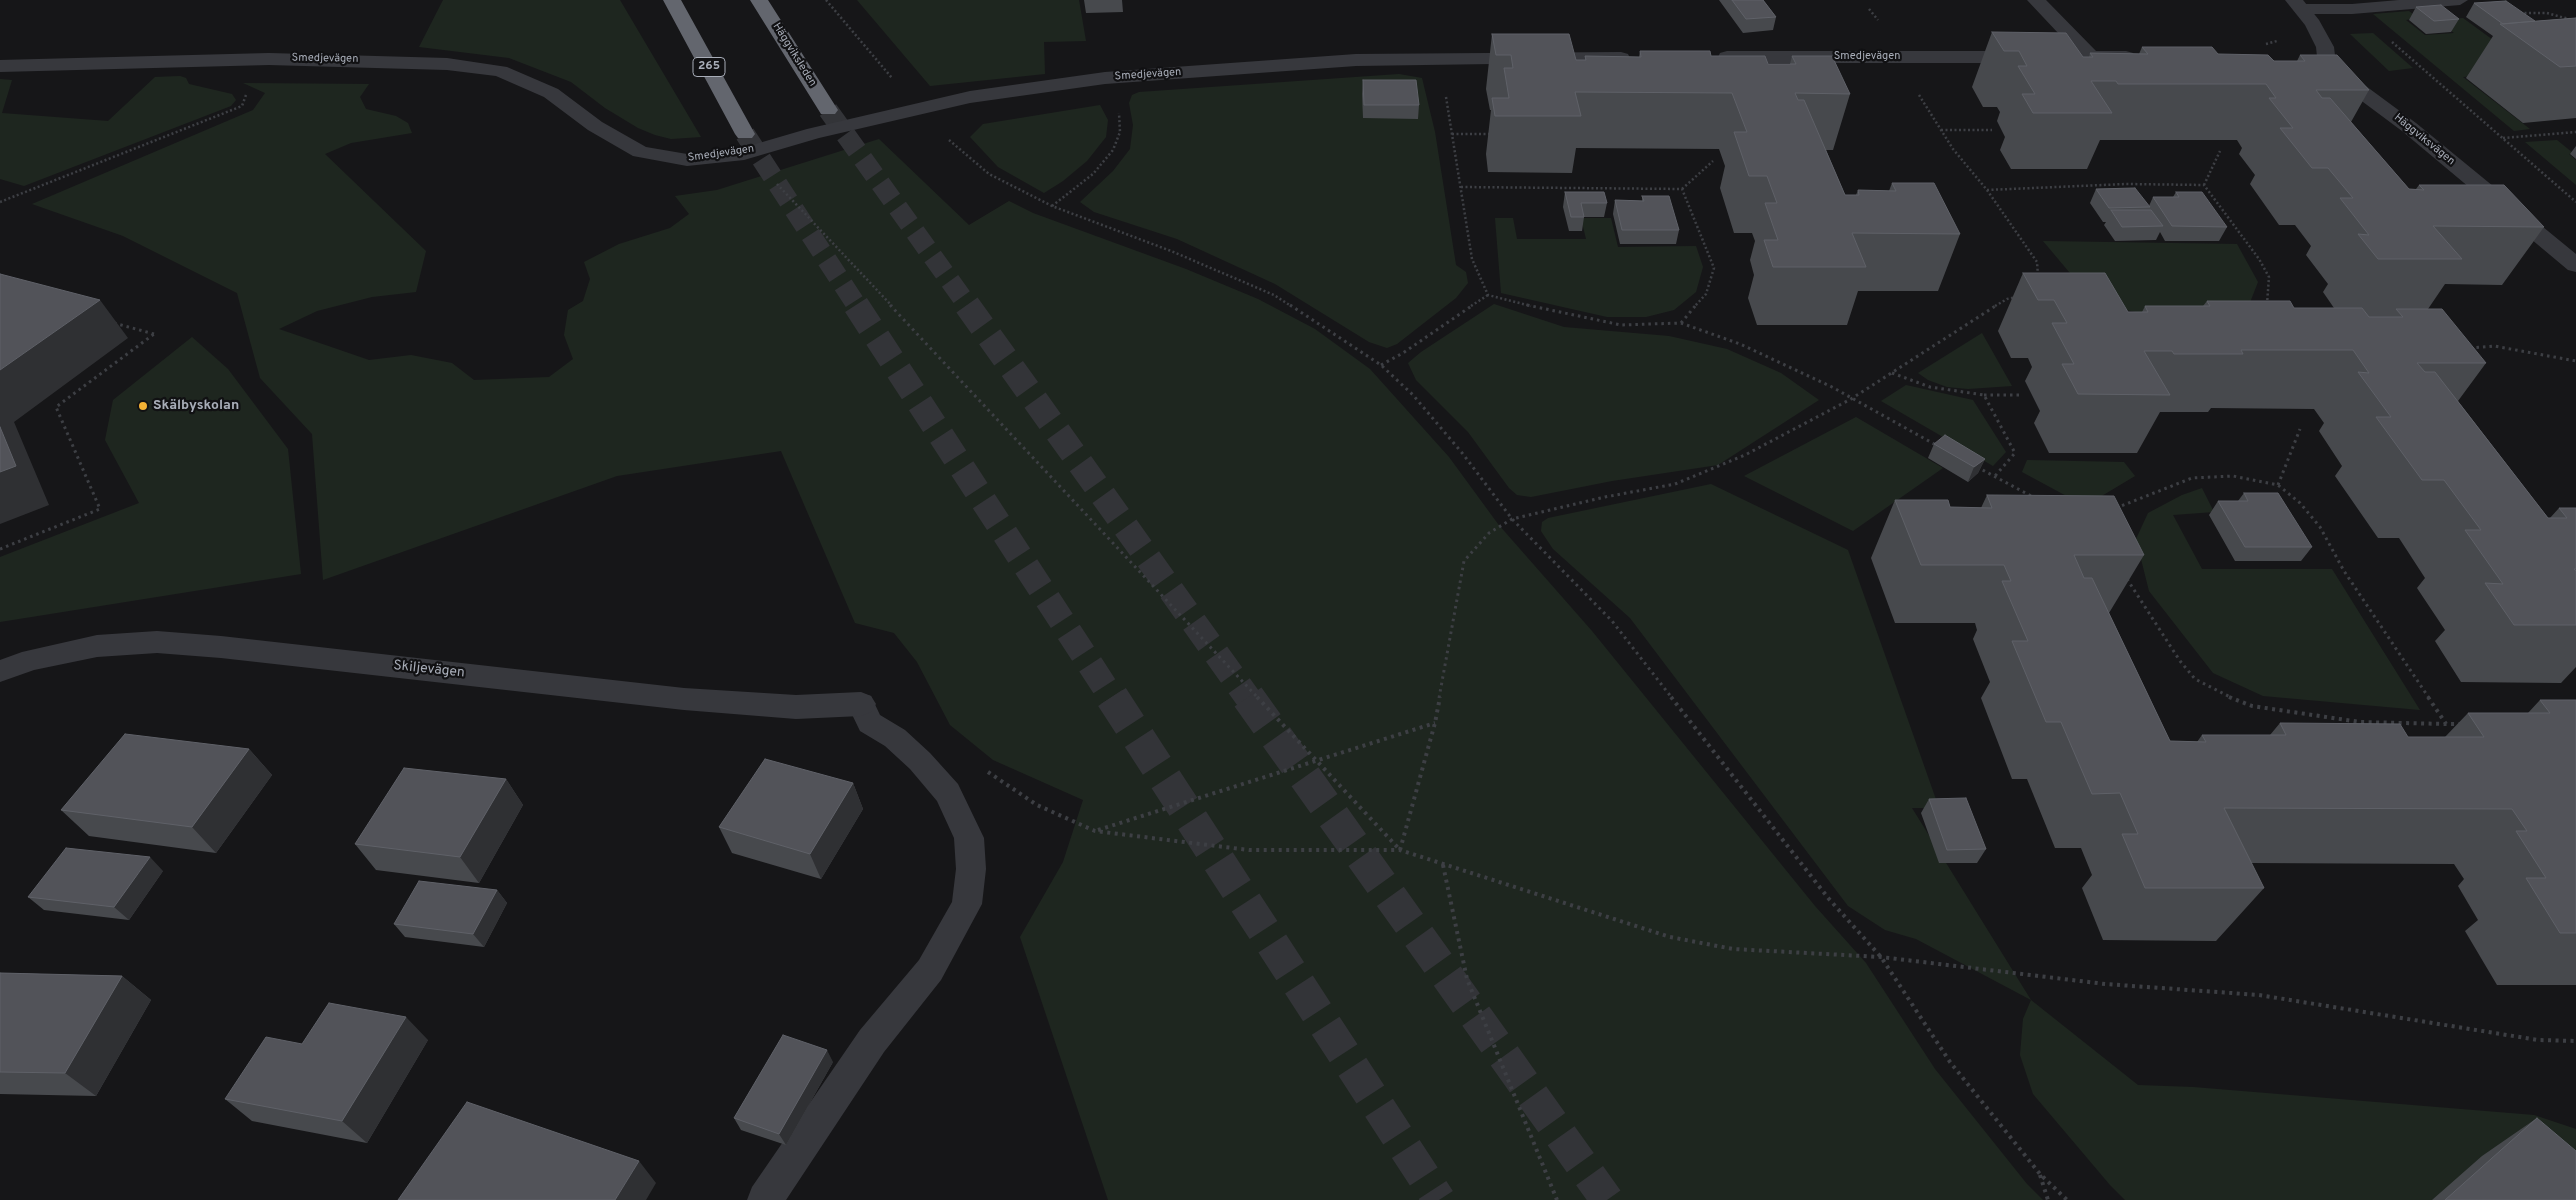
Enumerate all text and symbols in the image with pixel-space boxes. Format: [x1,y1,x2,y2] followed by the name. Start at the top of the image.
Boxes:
[769,21,819,89] street label: Häggviksleden
[1834,50,1900,64] street label: Smedjevägen
[292,52,358,66] street label: Smedjevägen
[693,58,725,76] road number: 265
[1114,66,1182,84] street label: Smedjevägen
[2391,112,2457,168] street label: Häggviksvägen
[687,143,755,165] street label: Smedjevägen
[153,398,239,414] place label: Skälbyskolan
[137,400,149,412] marker: Skälbyskolan
[392,658,466,682] street label: Skiljevägen

